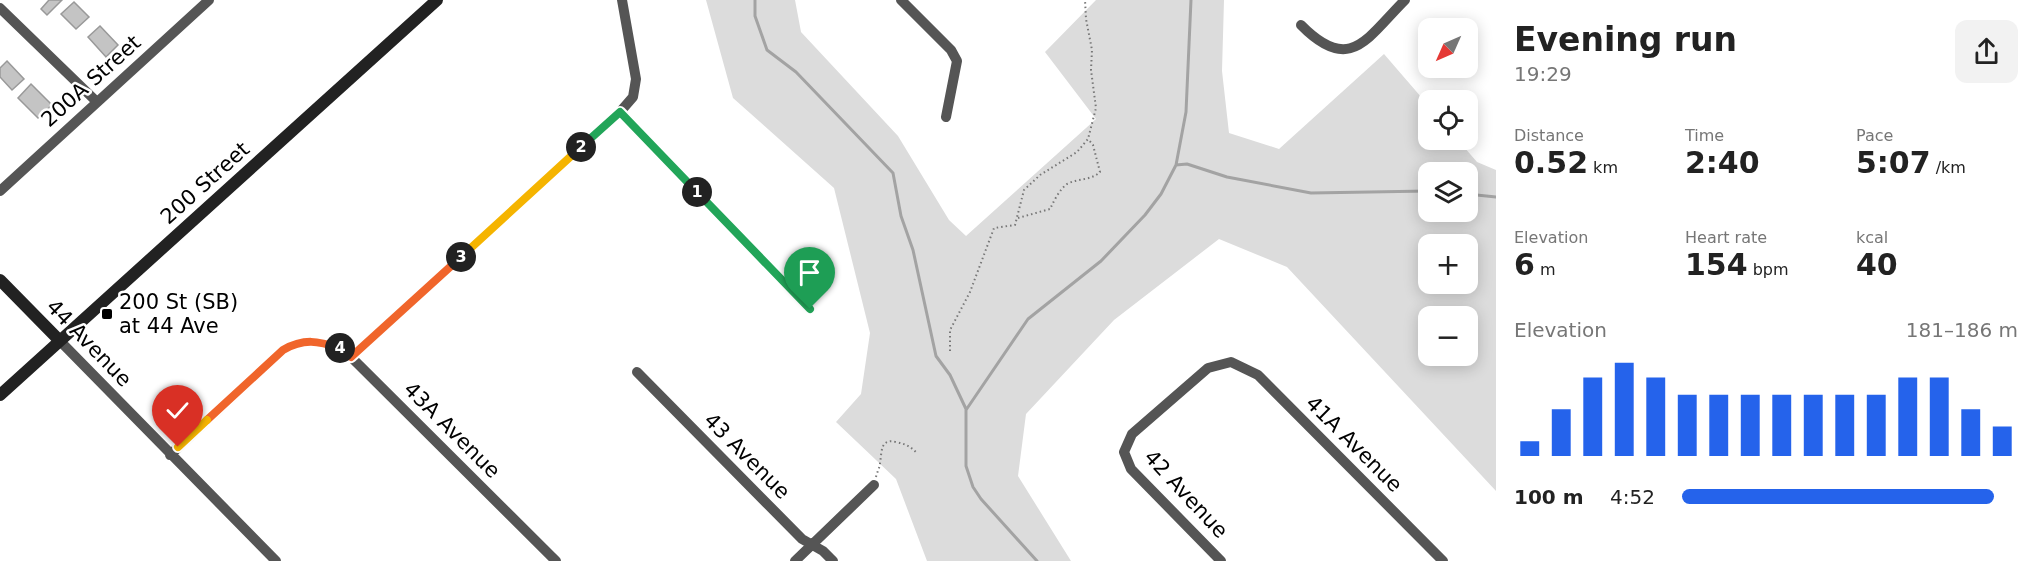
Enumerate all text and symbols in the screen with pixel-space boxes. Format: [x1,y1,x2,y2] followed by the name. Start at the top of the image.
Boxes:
[1418,18,1478,78] north arrow
[1418,18,1478,366] map controls
[1514,20,1737,59] text: Evening run
[1955,20,2018,83] button: share
[37,30,145,132] street label: 200A Street
[1514,62,1572,86] text: 19:29
[1418,90,1478,150] button: locate
[1514,126,1584,145] text: Distance
[1685,126,1724,145] text: Time
[1856,126,1893,145] text: Pace
[566,132,596,162] pin: 2
[156,137,254,229] street label: 200 Street
[575,137,587,156] text: 2
[1514,145,1588,180] text: 0.52
[1685,145,1760,180] text: 2:40
[1856,145,1931,180] text: 5:07
[1588,158,1618,177] text: km
[1931,158,1966,177] text: /km
[1418,162,1478,222] button: layers
[682,177,712,207] pin: 1
[691,182,703,201] text: 1
[1514,228,1588,247] text: Elevation
[1685,228,1767,247] text: Heart rate
[1856,228,1888,247] text: kcal
[1418,234,1478,294] button: +
[446,242,476,272] pin: 3
[455,247,467,266] text: 3
[784,247,835,309] pin
[1514,247,1535,282] text: 6
[1685,247,1748,282] text: 154
[1856,247,1898,282] text: 40
[793,256,826,289] icon: arrive
[1535,260,1556,279] text: m
[1748,260,1789,279] text: bpm
[119,290,238,338] place label: 200 St (SB) at 44 Ave
[42,295,136,391] street label: 44 Avenue
[1418,306,1478,366] button: −
[100,307,114,321] marker: 200 St (SB) at 44 Ave
[1514,318,1607,342] text: Elevation
[1906,318,2018,342] text: 181–186 m
[325,333,355,363] pin: 4
[334,338,346,357] text: 4
[399,377,505,483] street label: 43A Avenue
[152,385,203,447] pin
[1301,391,1407,497] street label: 41A Avenue
[161,394,194,427] icon: check
[699,408,795,504] street label: 43 Avenue
[1139,445,1233,543] street label: 42 Avenue
[1514,485,1584,509] text: 100 m
[1610,485,1655,509] text: 4:52

